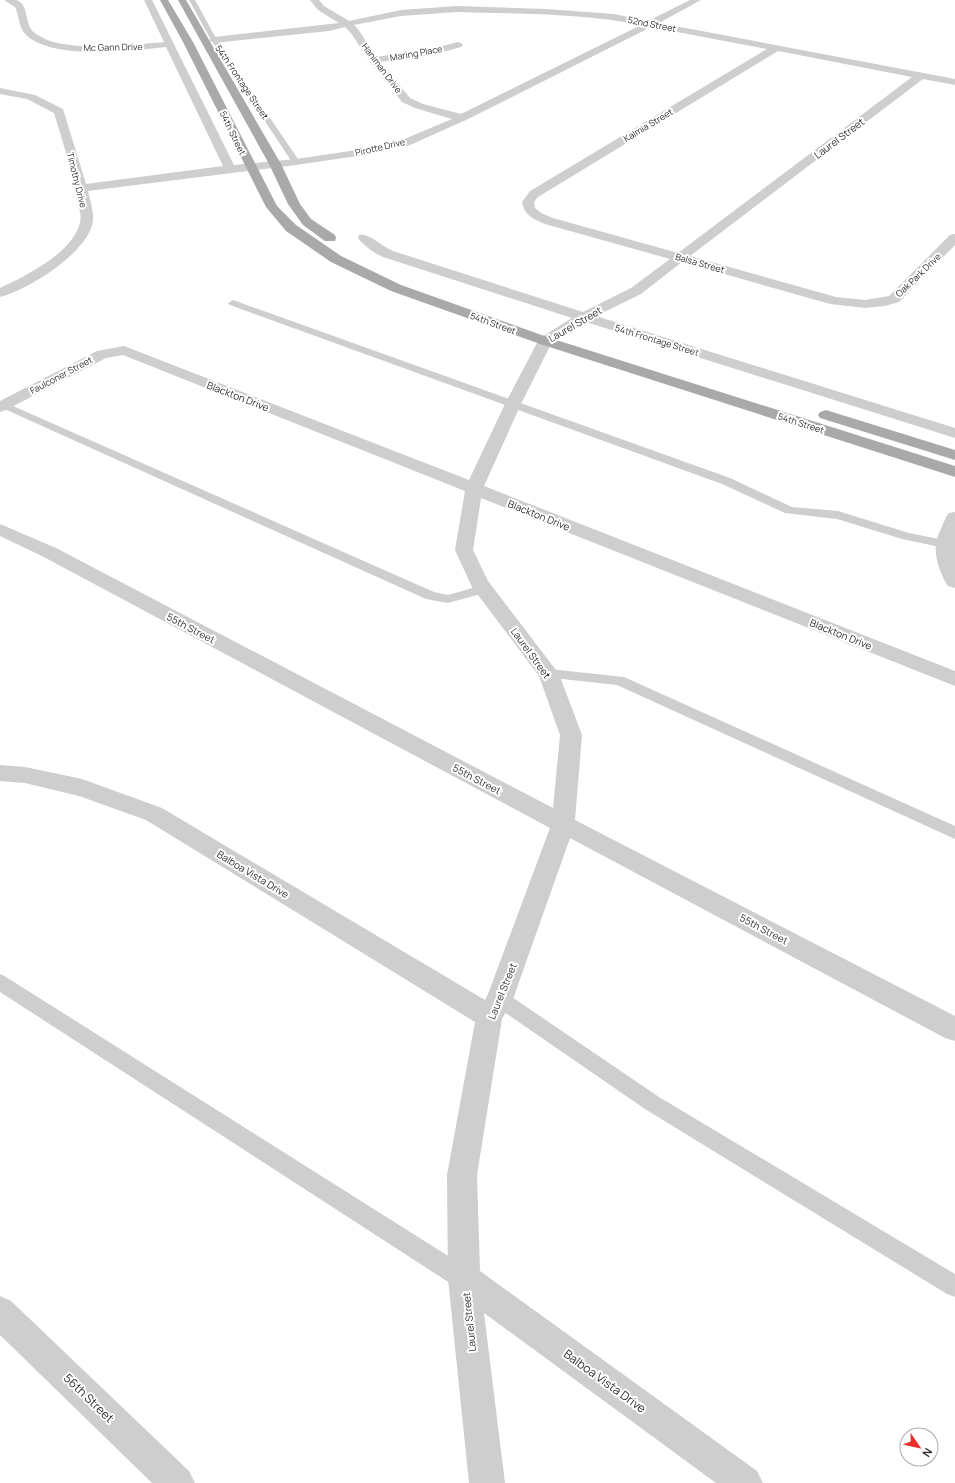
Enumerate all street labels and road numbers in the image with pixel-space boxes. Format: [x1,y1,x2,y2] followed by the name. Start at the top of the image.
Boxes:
[627,13,678,35] street label: 52nd Street
[83,40,143,54] street label: Mc Gann Drive
[359,40,405,96] street label: Haniman Drive
[212,42,272,122] street label: 54th Frontage Street
[389,42,443,64] street label: Maring Place
[621,105,675,145] street label: Kalmia Street
[217,109,249,158] street label: 54th Street
[811,114,867,162] street label: Laurel Street
[354,135,406,159] street label: Pirotte Drive
[64,151,90,209] street label: Timothy Drive
[674,250,726,276] street label: Balsa Street
[892,250,944,300] street label: Oak Park Drive
[546,303,604,345] street label: Laurel Street
[468,309,518,337] street label: 54th Street
[613,321,701,359] street label: 54th Frontage Street
[27,353,95,397] street label: Faulconer Street
[205,378,271,414] street label: Blackton Drive
[776,409,826,437] street label: 54th Street
[506,496,572,534] street label: Blackton Drive
[164,609,218,647] street label: 55th Street
[808,615,874,653] street label: Blackton Drive
[508,625,554,681] street label: Laurel Street
[450,760,504,798] street label: 55th Street
[214,847,292,901] street label: Balboa Vista Drive
[737,910,791,948] street label: 55th Street
[484,961,520,1021] street label: Laurel Street
[459,1292,479,1352] street label: Laurel Street
[560,1345,650,1417] street label: Balboa Vista Drive
[60,1370,118,1426] street label: 56th Street

